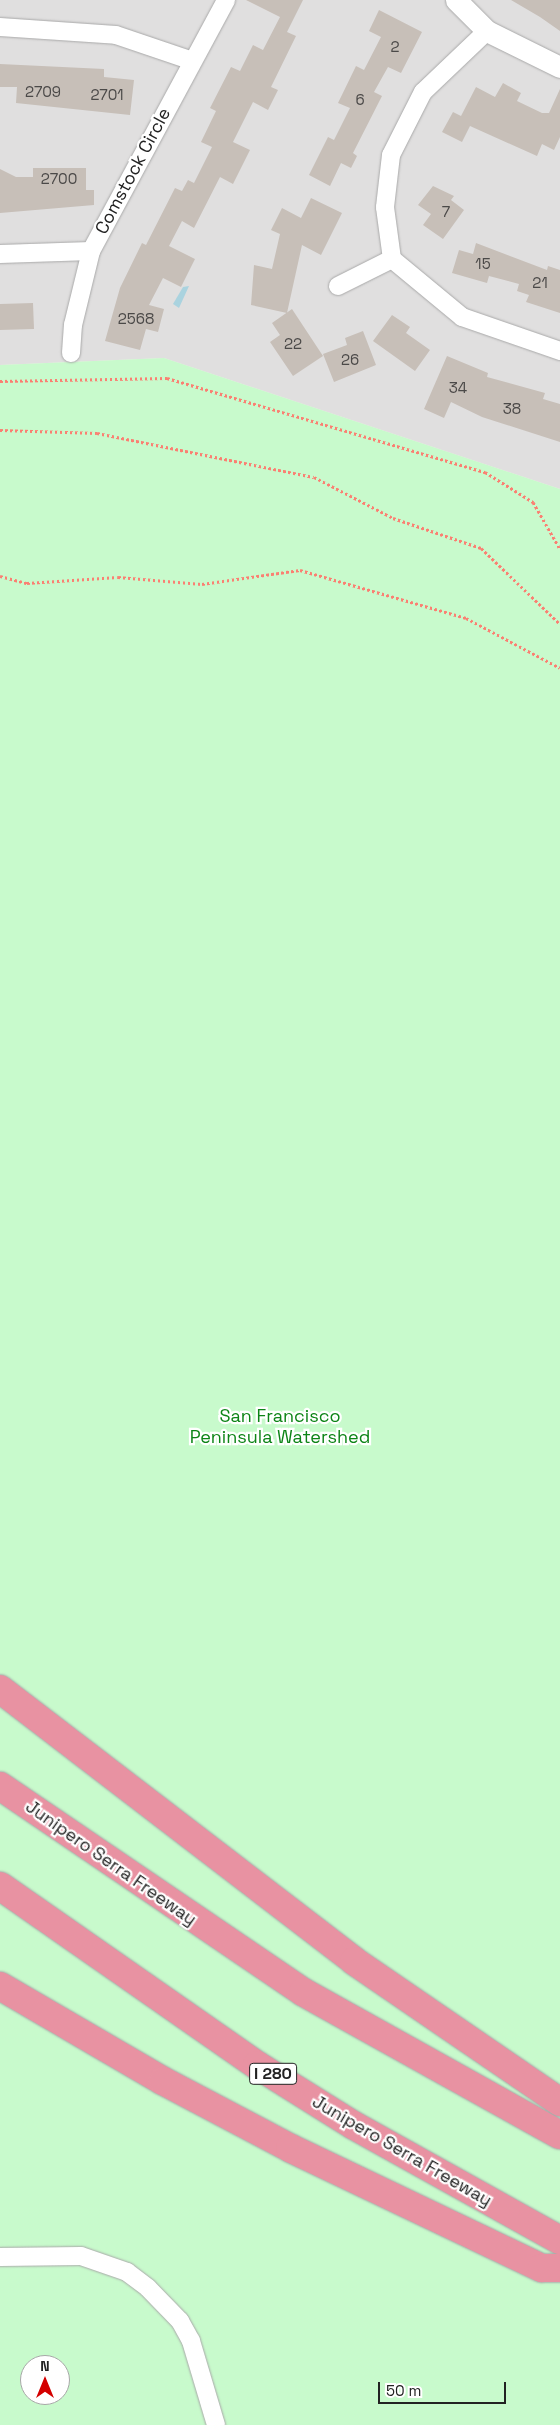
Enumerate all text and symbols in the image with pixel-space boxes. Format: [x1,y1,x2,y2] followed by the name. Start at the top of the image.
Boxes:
[390,38,400,56] house number: 2
[25,83,61,101] house number: 2709
[90,86,124,104] house number: 2701
[355,91,365,109] house number: 6
[91,104,175,238] street label: Comstock Circle
[41,170,77,188] house number: 2700
[442,203,450,221] house number: 7
[475,255,491,273] house number: 15
[532,274,548,292] house number: 21
[118,310,154,328] house number: 2568
[284,335,302,353] house number: 22
[341,351,359,369] house number: 26
[449,379,467,397] house number: 34
[503,400,521,418] house number: 38
[190,1406,370,1448] park label: San Francisco Peninsula Watershed
[21,1796,201,1930] street label: Junipero Serra Freeway
[248,2060,298,2088] road number: I 280
[308,2091,496,2211] street label: Junipero Serra Freeway
[20,2355,70,2405] north arrow
[40,2357,50,2375] text: N
[380,2372,508,2404] scale bar
[386,2381,421,2400] text: 50 m

